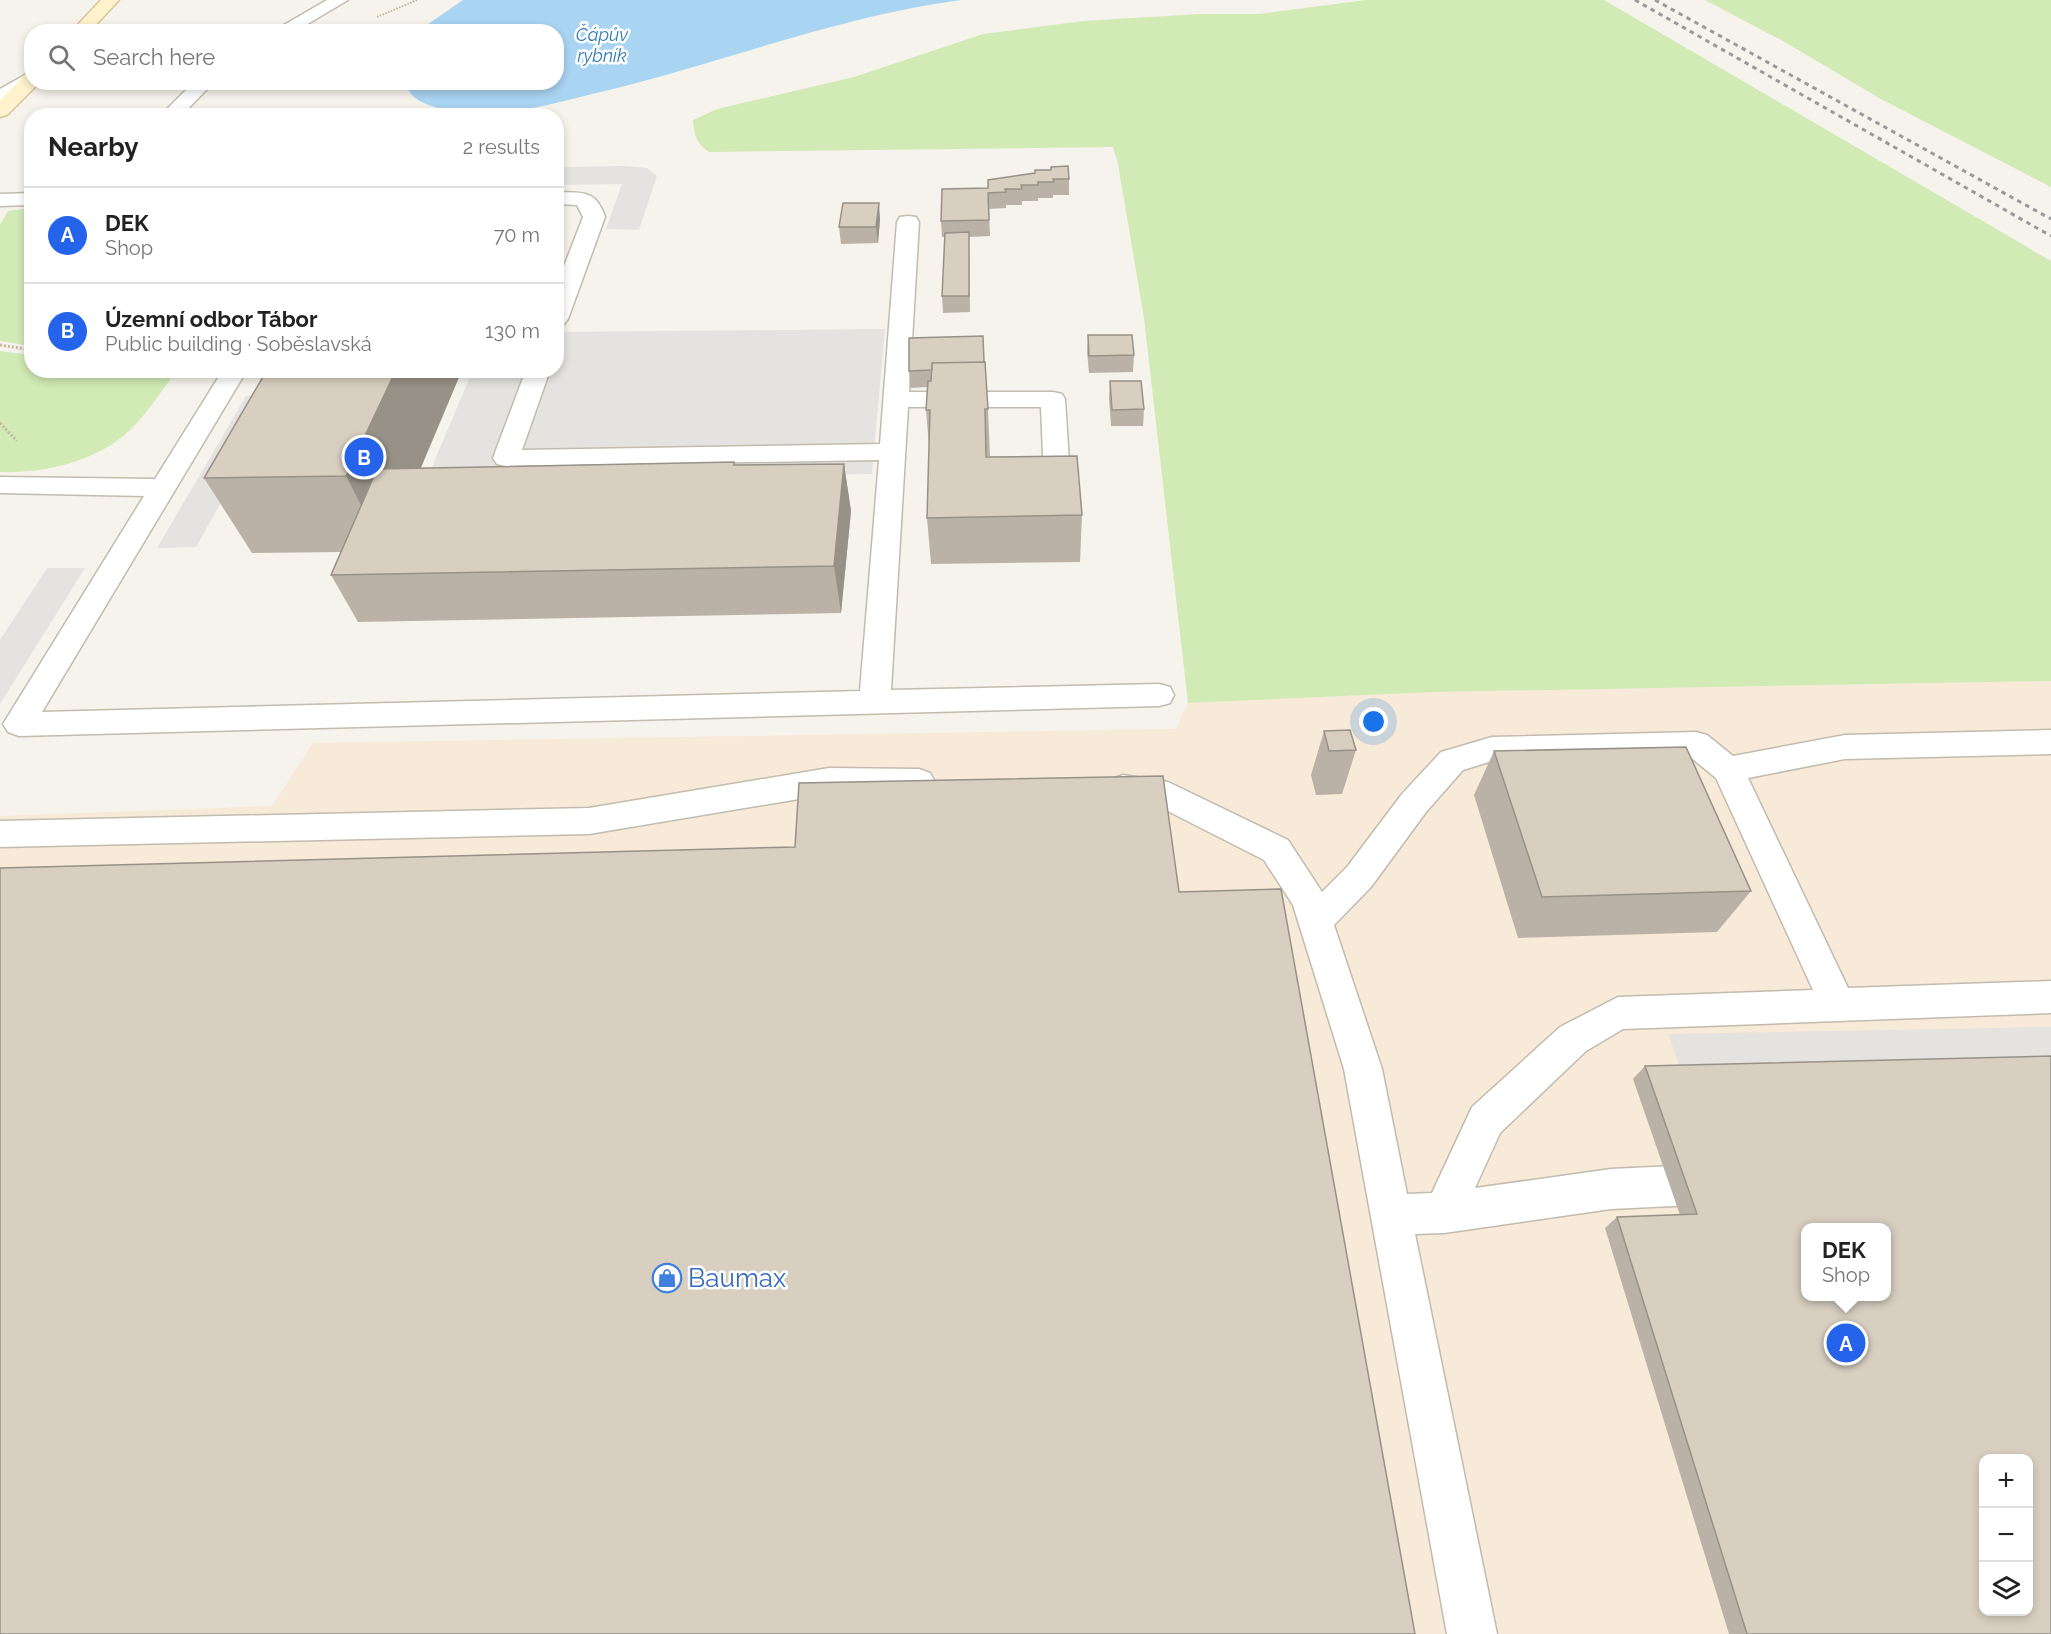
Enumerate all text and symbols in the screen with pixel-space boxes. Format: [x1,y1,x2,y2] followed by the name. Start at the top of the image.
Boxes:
[576,23,628,66] water label: Čápův rybník
[24,24,564,90] search box
[45,41,78,74] icon: search
[93,44,215,70] text: Search here
[48,132,138,162] text: Nearby
[463,135,540,159] text: 2 results
[105,210,149,236] text: DEK
[61,223,74,247] text: A
[494,223,540,247] text: 70 m
[105,236,153,260] text: Shop
[105,306,317,332] text: Územní odbor Tábor
[61,319,74,343] text: B
[485,319,540,343] text: 130 m
[105,332,372,356] text: Public building · Soběslavská
[344,434,384,480] pin: B
[1359,707,1388,736] your location
[1801,1223,1891,1301] popup
[1822,1237,1866,1263] text: DEK
[651,1262,683,1294] shop icon: Baumax
[688,1263,786,1293] place label: Baumax
[1822,1263,1870,1287] text: Shop
[1826,1320,1866,1366] pin: A
[1979,1454,2033,1616] map controls
[1979,1454,2033,1508] button: +
[1979,1508,2033,1562] button: −
[1979,1562,2033,1616] button: layers

